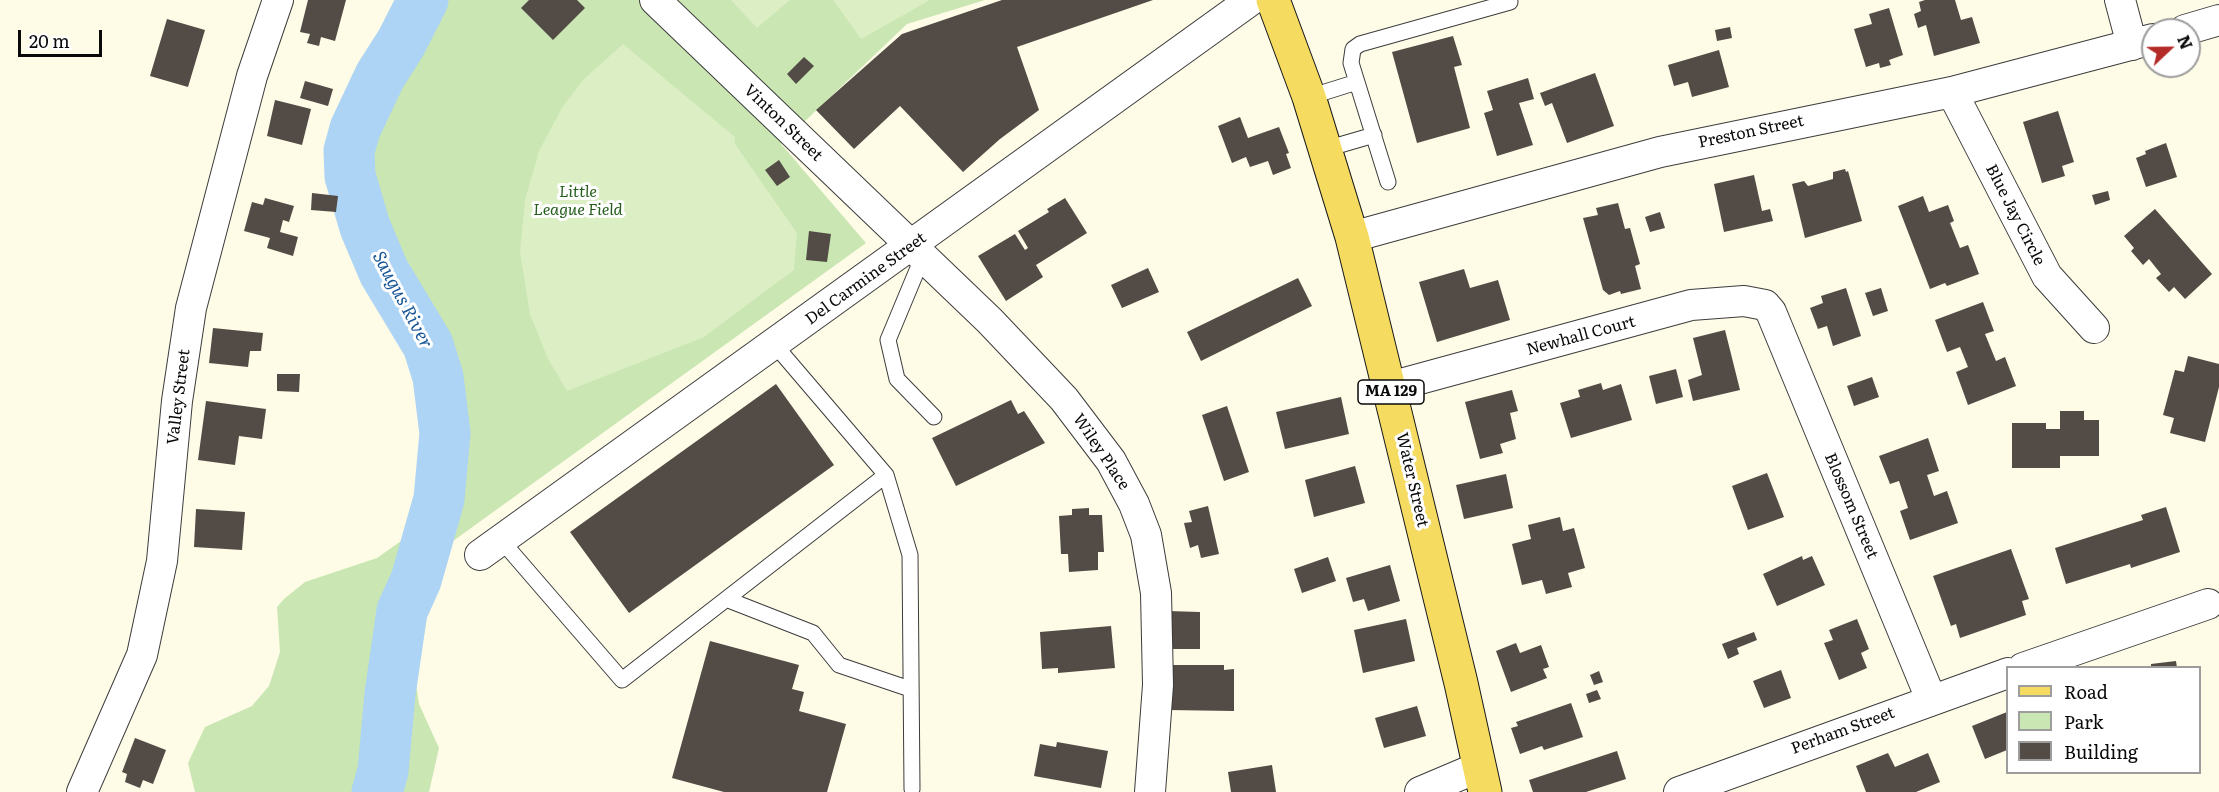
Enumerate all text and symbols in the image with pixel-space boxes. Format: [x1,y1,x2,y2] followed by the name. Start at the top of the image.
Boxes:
[21,18,105,56] scale bar
[2141,18,2201,78] north arrow
[29,27,70,54] text: 20 m
[2172,31,2199,53] text: N
[740,81,826,165] street label: Vinton Street
[1697,111,1805,153] street label: Preston Street
[1981,161,2049,269] street label: Blue Jay Circle
[533,182,623,220] park label: Little League Field
[802,229,930,329] street label: Del Carmine Street
[367,248,437,352] water label: Saugus River
[1524,312,1638,360] street label: Newhall Court
[164,348,194,446] street label: Valley Street
[1358,380,1424,404] road number: MA 129
[1068,410,1134,494] street label: Wiley Place
[1392,431,1432,529] street label: Water Street
[1820,450,1882,562] street label: Blossom Street
[2006,666,2201,774] legend
[2064,678,2108,705] text: Road
[1789,703,1897,759] street label: Perham Street
[2064,708,2103,735] text: Park
[2064,738,2138,765] text: Building

